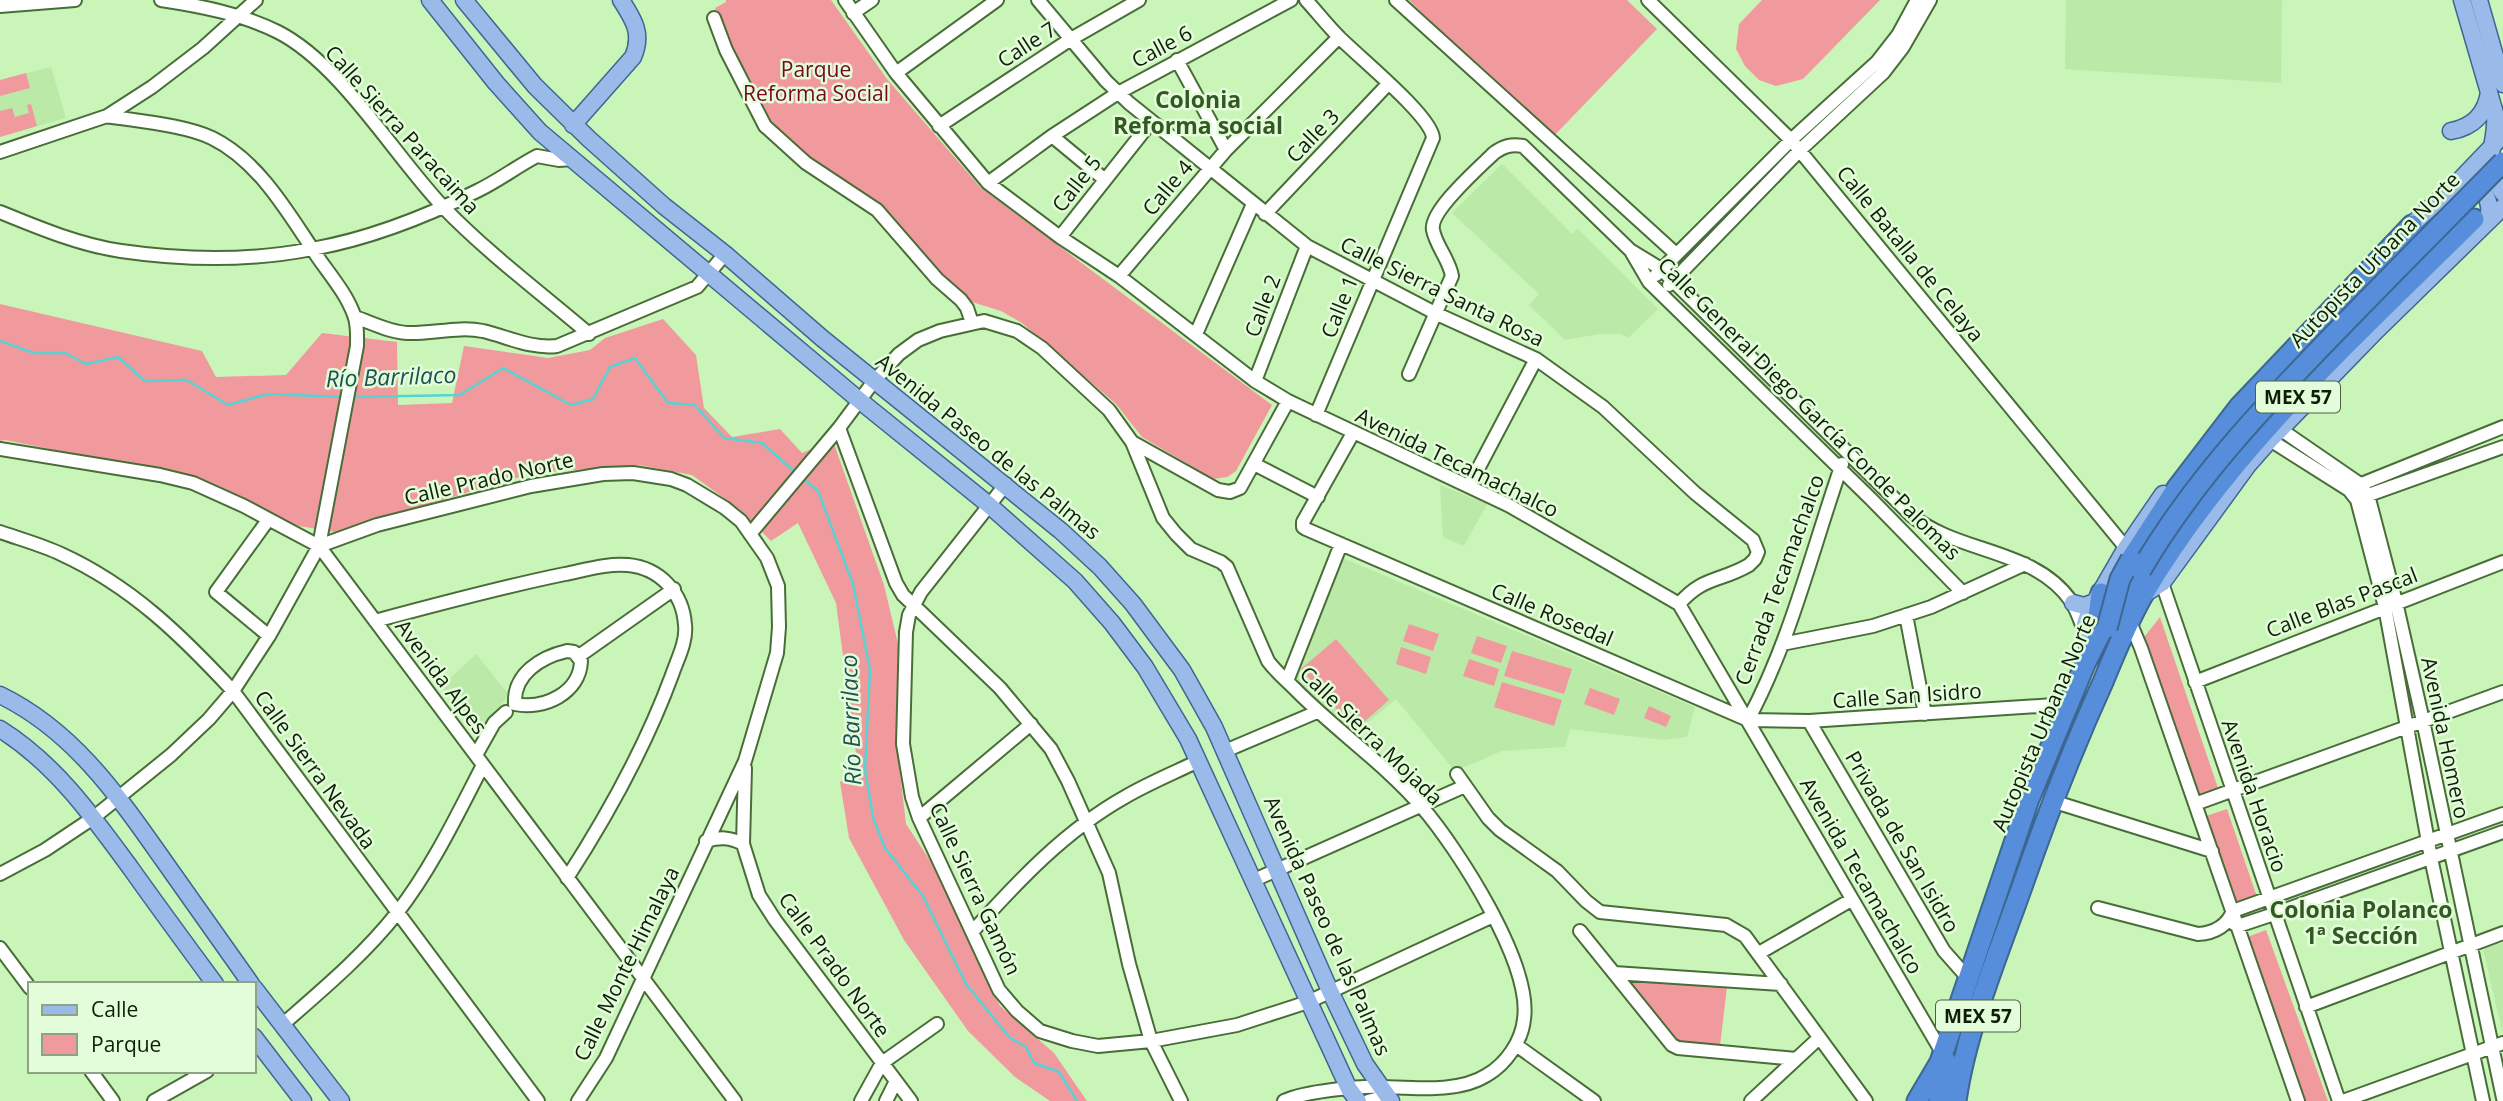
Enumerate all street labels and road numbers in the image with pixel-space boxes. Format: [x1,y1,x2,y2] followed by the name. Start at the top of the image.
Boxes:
[992,15,1061,74] street label: Calle 7
[1126,19,1197,74] street label: Calle 6
[319,39,486,220] street label: Calle Sierra Paracaima
[1280,102,1345,168] street label: Calle 3
[1045,149,1107,218] street label: Calle 5
[1136,154,1199,221] street label: Calle 4
[1831,159,1991,347] street label: Calle Batalla de Celaya
[2283,166,2466,353] street label: Autopista Urbana Norte
[1336,230,1549,353] street label: Calle Sierra Santa Rosa
[1652,251,1967,566] street label: Calle General Diego García Conde Palomas
[1237,270,1287,341] street label: Calle 2
[1314,271,1364,342] street label: Calle 1
[871,347,1107,546] street label: Avenida Paseo de las Palmas
[2256,382,2340,412] road number: MEX 57
[1351,401,1564,523] street label: Avenida Tecamachalco
[401,445,576,511] street label: Calle Prado Norte
[1728,470,1830,689] street label: Cerrada Tecamachalco
[2262,560,2421,644] street label: Calle Blas Pascal
[1487,576,1618,652] street label: Calle Rosedal
[1985,610,2102,836] street label: Autopista Urbana Norte
[389,613,494,740] street label: Avenida Alpes
[2415,655,2477,821] street label: Avenida Homero
[1294,660,1449,811] street label: Calle Sierra Mojada
[1831,676,1982,714] street label: Calle San Isidro
[249,684,383,854] street label: Calle Sierra Nevada
[2216,715,2294,876] street label: Avenida Horacio
[1839,746,1966,937] street label: Privada de San Isidro
[1794,772,1930,979] street label: Avenida Tecamachalco
[1258,791,1398,1060] street label: Avenida Paseo de las Palmas
[924,798,1028,979] street label: Calle Sierra Gamón
[567,862,685,1065] street label: Calle Monte Himalaya
[773,886,897,1043] street label: Calle Prado Norte
[1936,1000,2020,1032] road number: MEX 57

